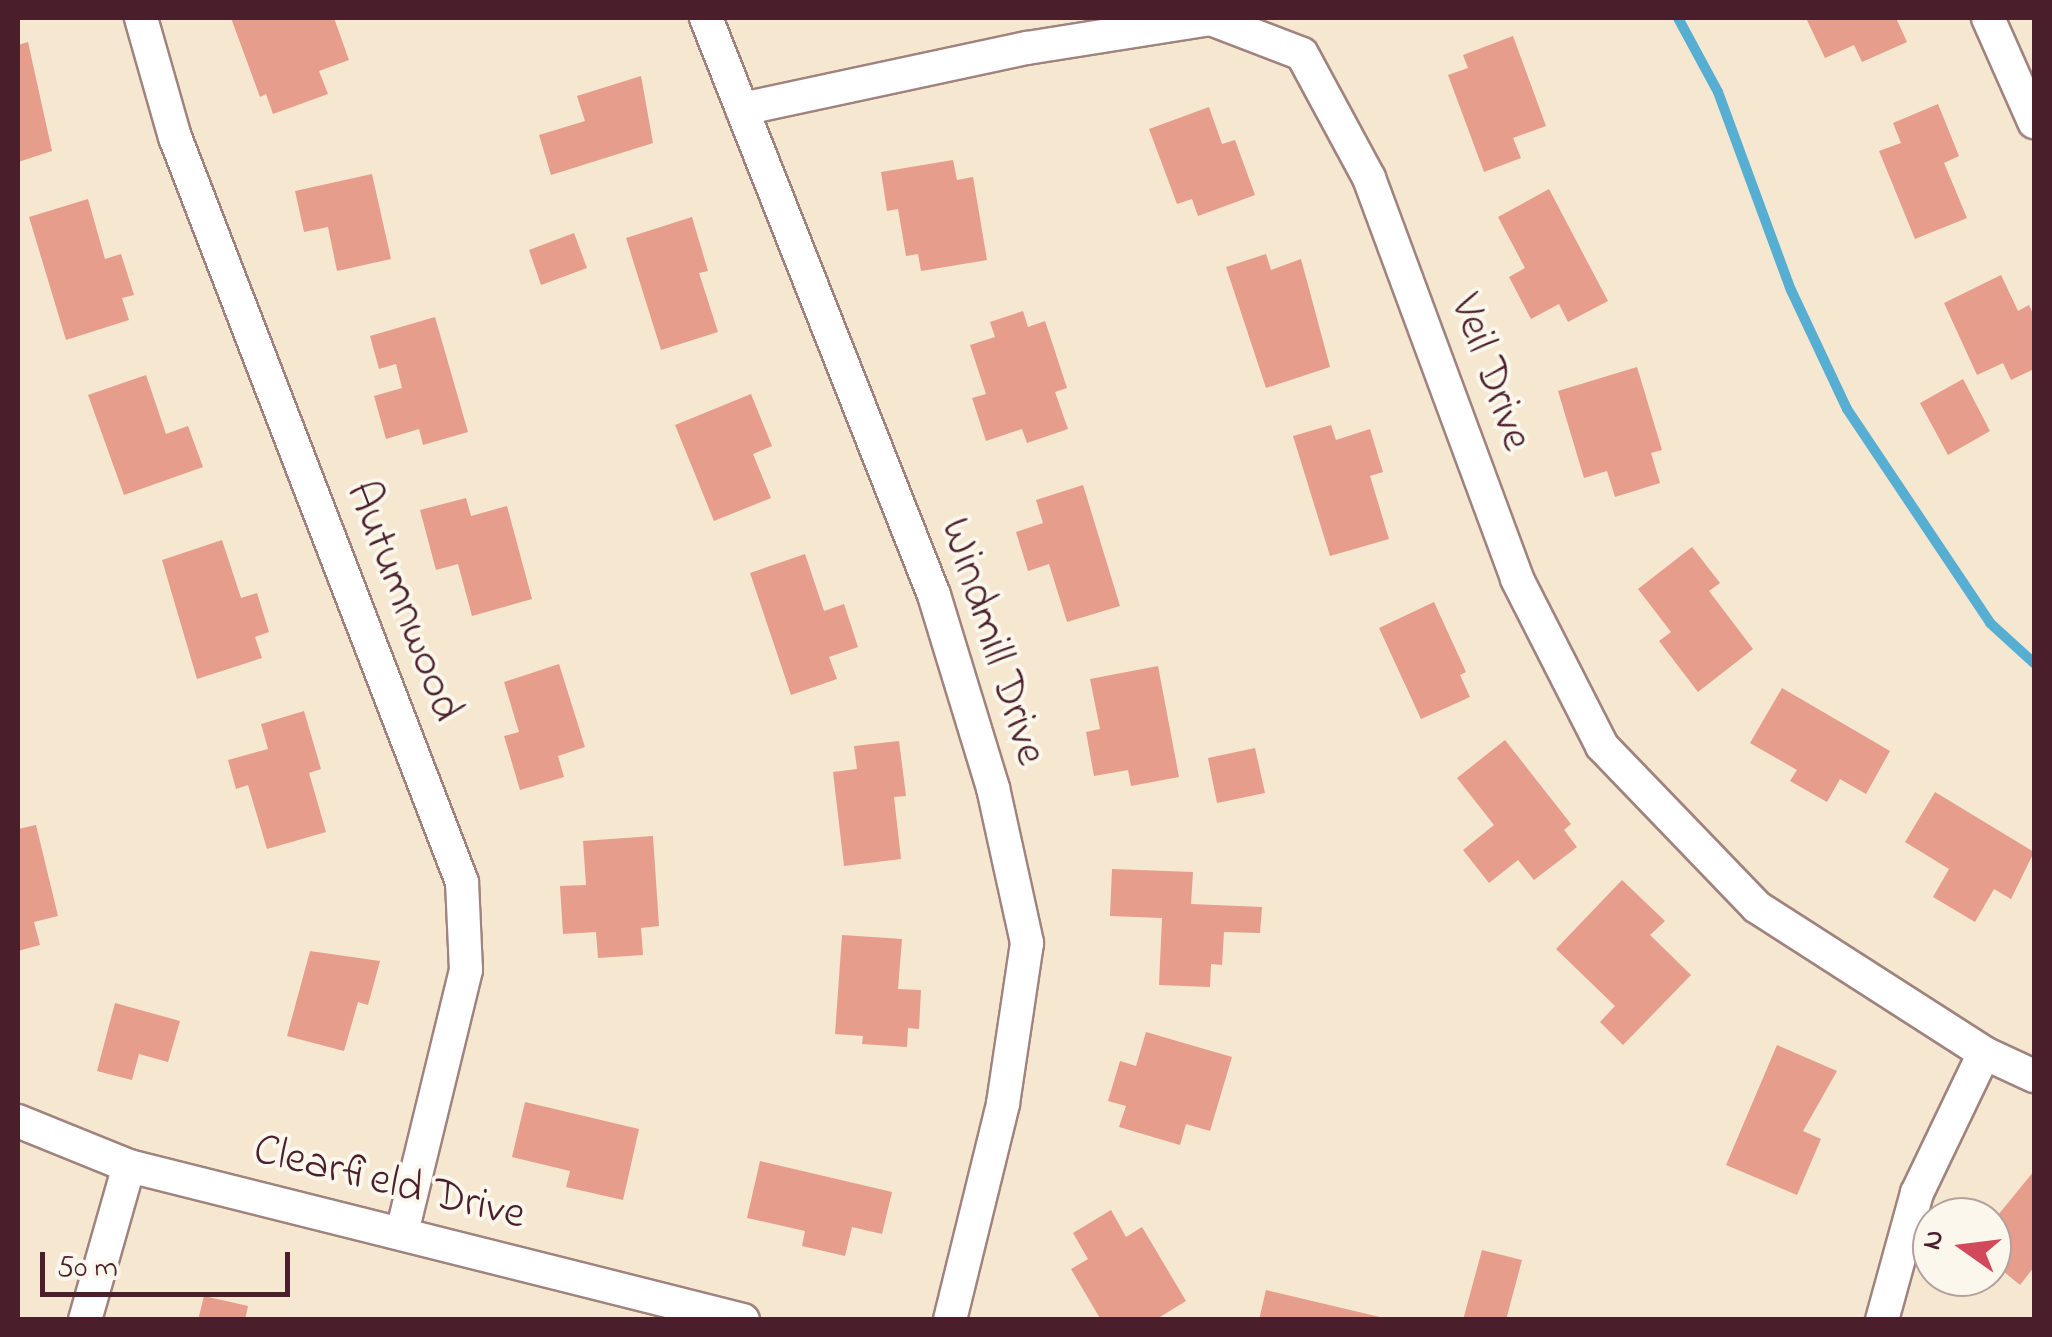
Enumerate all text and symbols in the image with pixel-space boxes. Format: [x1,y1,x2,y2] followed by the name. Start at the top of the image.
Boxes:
[1436,288,1542,458] street label: Veil Drive
[332,475,472,729] street label: Autumnwood
[926,512,1056,772] street label: Windmill Drive
[248,1124,530,1244] street label: Clearfield Drive
[1912,1197,2012,1297] north arrow
[1912,1226,1957,1254] text: N
[45,1232,295,1294] scale bar
[57,1247,118,1291] text: 50 m

